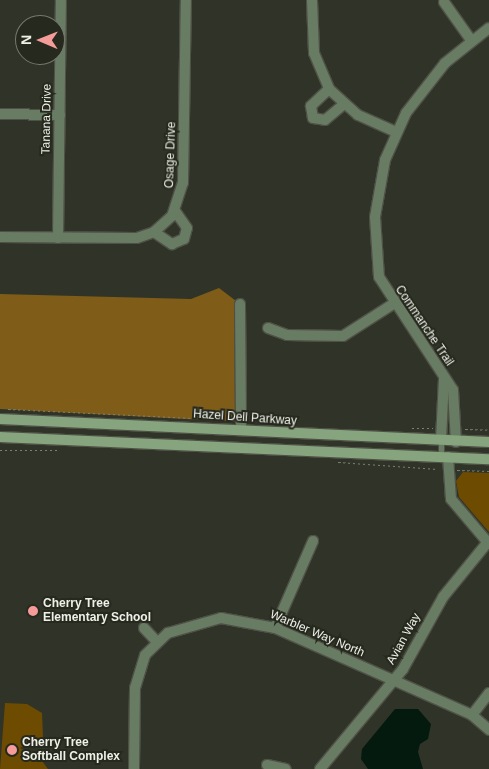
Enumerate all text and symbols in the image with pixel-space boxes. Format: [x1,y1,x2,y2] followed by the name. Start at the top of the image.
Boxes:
[15,15,65,65] north arrow
[18,35,34,45] text: N
[39,84,55,154] street label: Tanana Drive
[163,121,179,189] street label: Osage Drive
[392,283,456,369] street label: Commanche Trail
[193,407,297,429] street label: Hazel Dell Parkway
[43,597,151,625] place label: Cherry Tree Elementary School
[27,605,39,617] marker: Cherry Tree Elementary School
[268,608,366,660] street label: Warbler Way North
[384,611,424,667] street label: Avian Way
[22,736,120,764] place label: Cherry Tree Softball Complex
[6,744,18,756] marker: Cherry Tree Softball Complex

